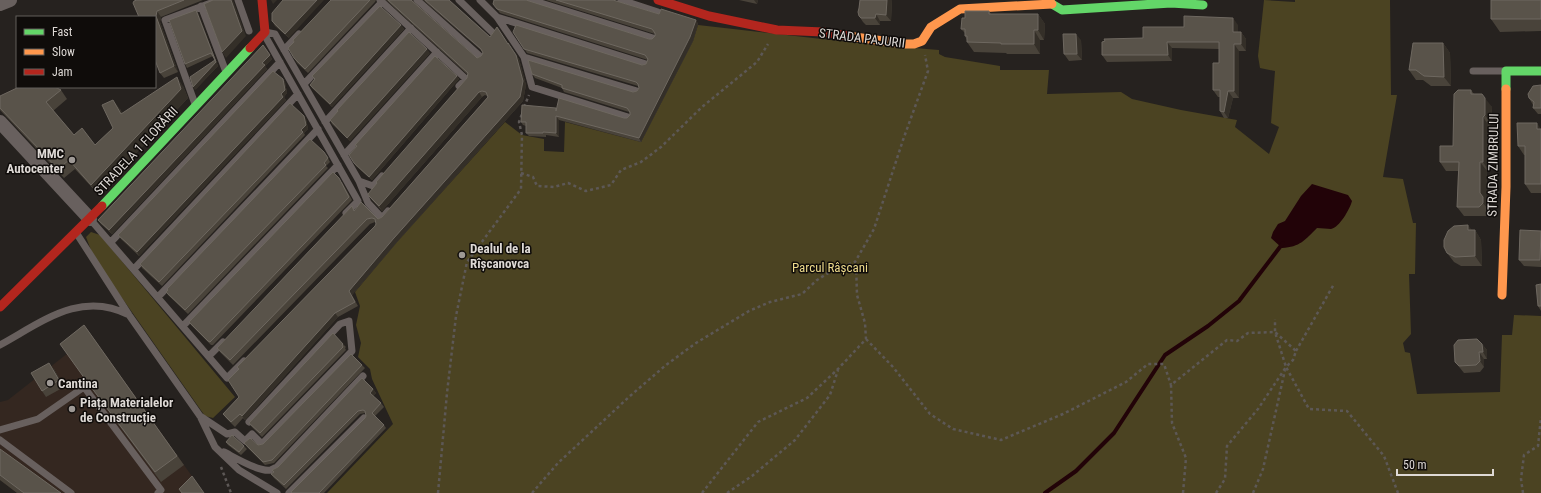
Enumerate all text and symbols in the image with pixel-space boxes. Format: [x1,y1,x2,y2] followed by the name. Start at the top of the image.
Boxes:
[16,16,156,88] legend
[52,25,73,39] text: Fast
[818,25,906,51] street label: STRADA PAJURII
[52,45,75,59] text: Slow
[52,65,73,79] text: Jam
[91,104,181,198] street label: STRADELA 1 FLORĂRII
[1485,113,1501,217] street label: STRADA ZIMBRULUI
[7,146,65,176] place label: MMC Autocenter
[67,155,77,165] marker: MMC Autocenter
[470,241,531,272] place label: Dealul de la Rîșcanovca
[457,250,467,260] marker: Dealul de la Rîșcanovca
[792,260,868,276] park label: Parcul Râșcani
[58,376,98,391] place label: Cantina
[45,378,55,388] marker: Cantina
[80,395,174,426] place label: Piața Materialelor de Construcție
[67,404,77,414] marker: Piața Materialelor de Construcție
[1397,451,1493,477] scale bar
[1403,458,1427,472] text: 50 m

